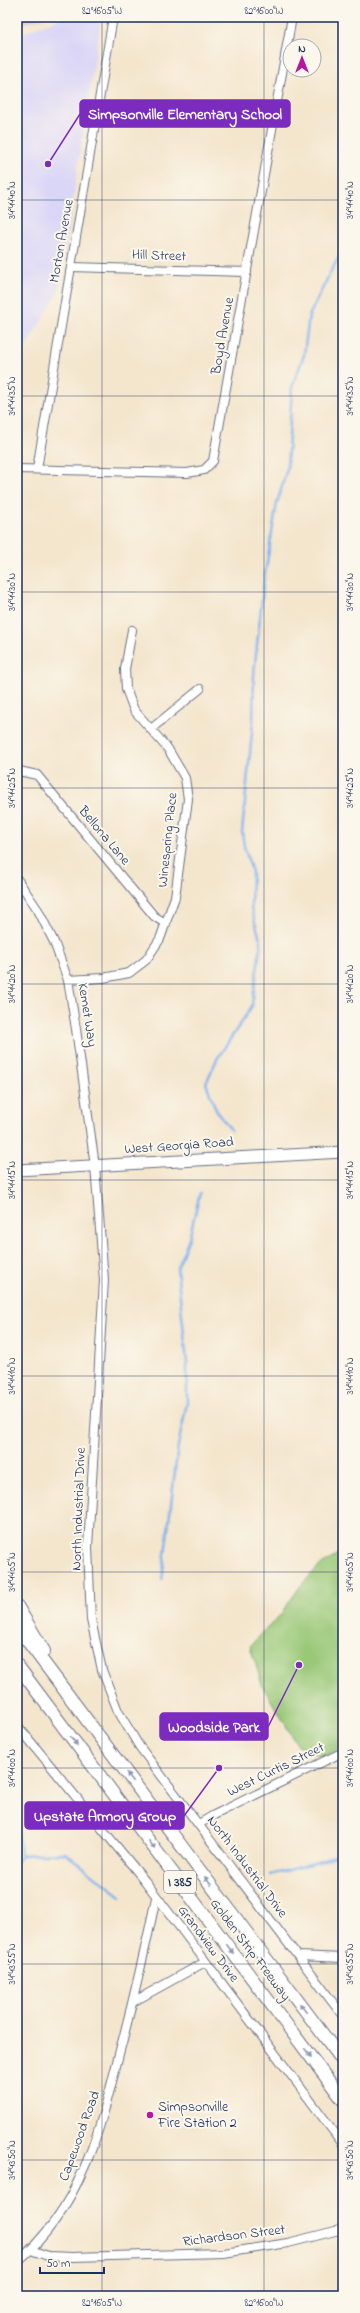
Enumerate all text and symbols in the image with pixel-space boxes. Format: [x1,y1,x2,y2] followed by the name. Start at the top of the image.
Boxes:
[82,4,122,19] text: 82°16'05"W
[245,4,284,19] text: 82°16'00"W
[282,38,322,78] north arrow
[298,41,306,57] text: N
[80,100,290,127] callout: Simpsonville Elementary School
[88,104,282,128] text: Simpsonville Elementary School
[5,181,20,219] text: 34°44'40"N
[343,181,358,219] text: 34°44'40"N
[44,197,80,284] street label: Morton Avenue
[132,245,187,267] street label: Hill Street
[206,295,241,377] street label: Boyd Avenue
[5,376,20,416] text: 34°44'35"N
[343,376,358,416] text: 34°44'35"N
[5,573,20,611] text: 34°44'30"N
[343,573,358,611] text: 34°44'30"N
[5,768,20,808] text: 34°44'25"N
[343,768,358,808] text: 34°44'25"N
[153,791,184,889] street label: Winespring Place
[72,801,136,871] street label: Bellona Lane
[5,964,20,1003] text: 34°44'20"N
[343,964,358,1003] text: 34°44'20"N
[71,981,102,1049] street label: Kemet Way
[124,1132,235,1161] street label: West Georgia Road
[5,1161,20,1199] text: 34°44'15"N
[343,1161,358,1199] text: 34°44'15"N
[5,1357,20,1394] text: 34°44'10"N
[343,1357,358,1394] text: 34°44'10"N
[66,1446,92,1571] street label: North Industrial Drive
[5,1552,20,1592] text: 34°44'05"N
[343,1552,358,1592] text: 34°44'05"N
[160,1713,268,1740] callout: Woodside Park
[168,1717,260,1739] text: Woodside Park
[70,1735,78,1746] one-way arrow
[224,1737,328,1803] street label: West Curtis Street
[5,1749,20,1787] text: 34°44'00"N
[343,1749,358,1787] text: 34°44'00"N
[126,1772,134,1783] one-way arrow
[25,1802,184,1829] callout: Upstate Armory Group
[34,1806,176,1830] text: Upstate Armory Group
[202,1811,293,1923] street label: North Industrial Drive
[148,1839,156,1850] one-way arrow
[164,1871,196,1893] road number: I 385
[204,1876,212,1887] one-way arrow
[204,1894,296,2006] street label: Golden Strip Freeway
[172,1901,244,1987] street label: Grandview Drive
[5,1943,20,1984] text: 34°43'55"N
[226,1943,234,1954] one-way arrow
[343,1943,358,1984] text: 34°43'55"N
[299,2002,307,2013] one-way arrow
[304,2048,312,2058] one-way arrow
[54,2088,106,2184] street label: Capewood Road
[157,2097,237,2134] place label: Simpsonville Fire Station 2
[145,2110,155,2120] marker: Simpsonville Fire Station 2
[5,2140,20,2180] text: 34°43'50"N
[343,2140,358,2180] text: 34°43'50"N
[182,2219,287,2253] street label: Richardson Street
[40,2249,104,2275] scale bar
[46,2255,70,2273] text: 50 m
[82,2296,122,2311] text: 82°16'05"W
[245,2296,284,2311] text: 82°16'00"W

